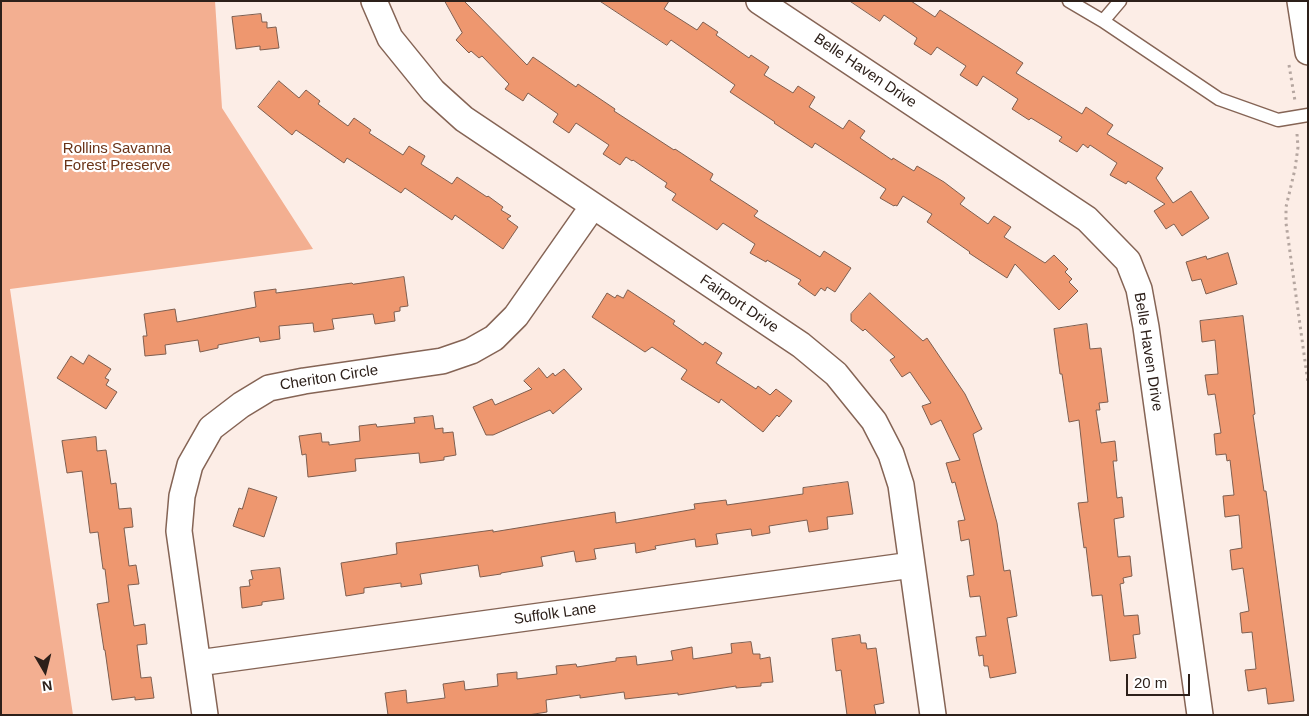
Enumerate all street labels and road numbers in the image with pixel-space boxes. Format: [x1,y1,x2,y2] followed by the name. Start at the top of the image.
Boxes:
[810,30,920,112] street label: Belle Haven Drive
[696,271,782,337] street label: Fairport Drive
[1130,291,1166,413] street label: Belle Haven Drive
[279,361,379,395] street label: Cheriton Circle
[513,599,597,629] street label: Suffolk Lane

